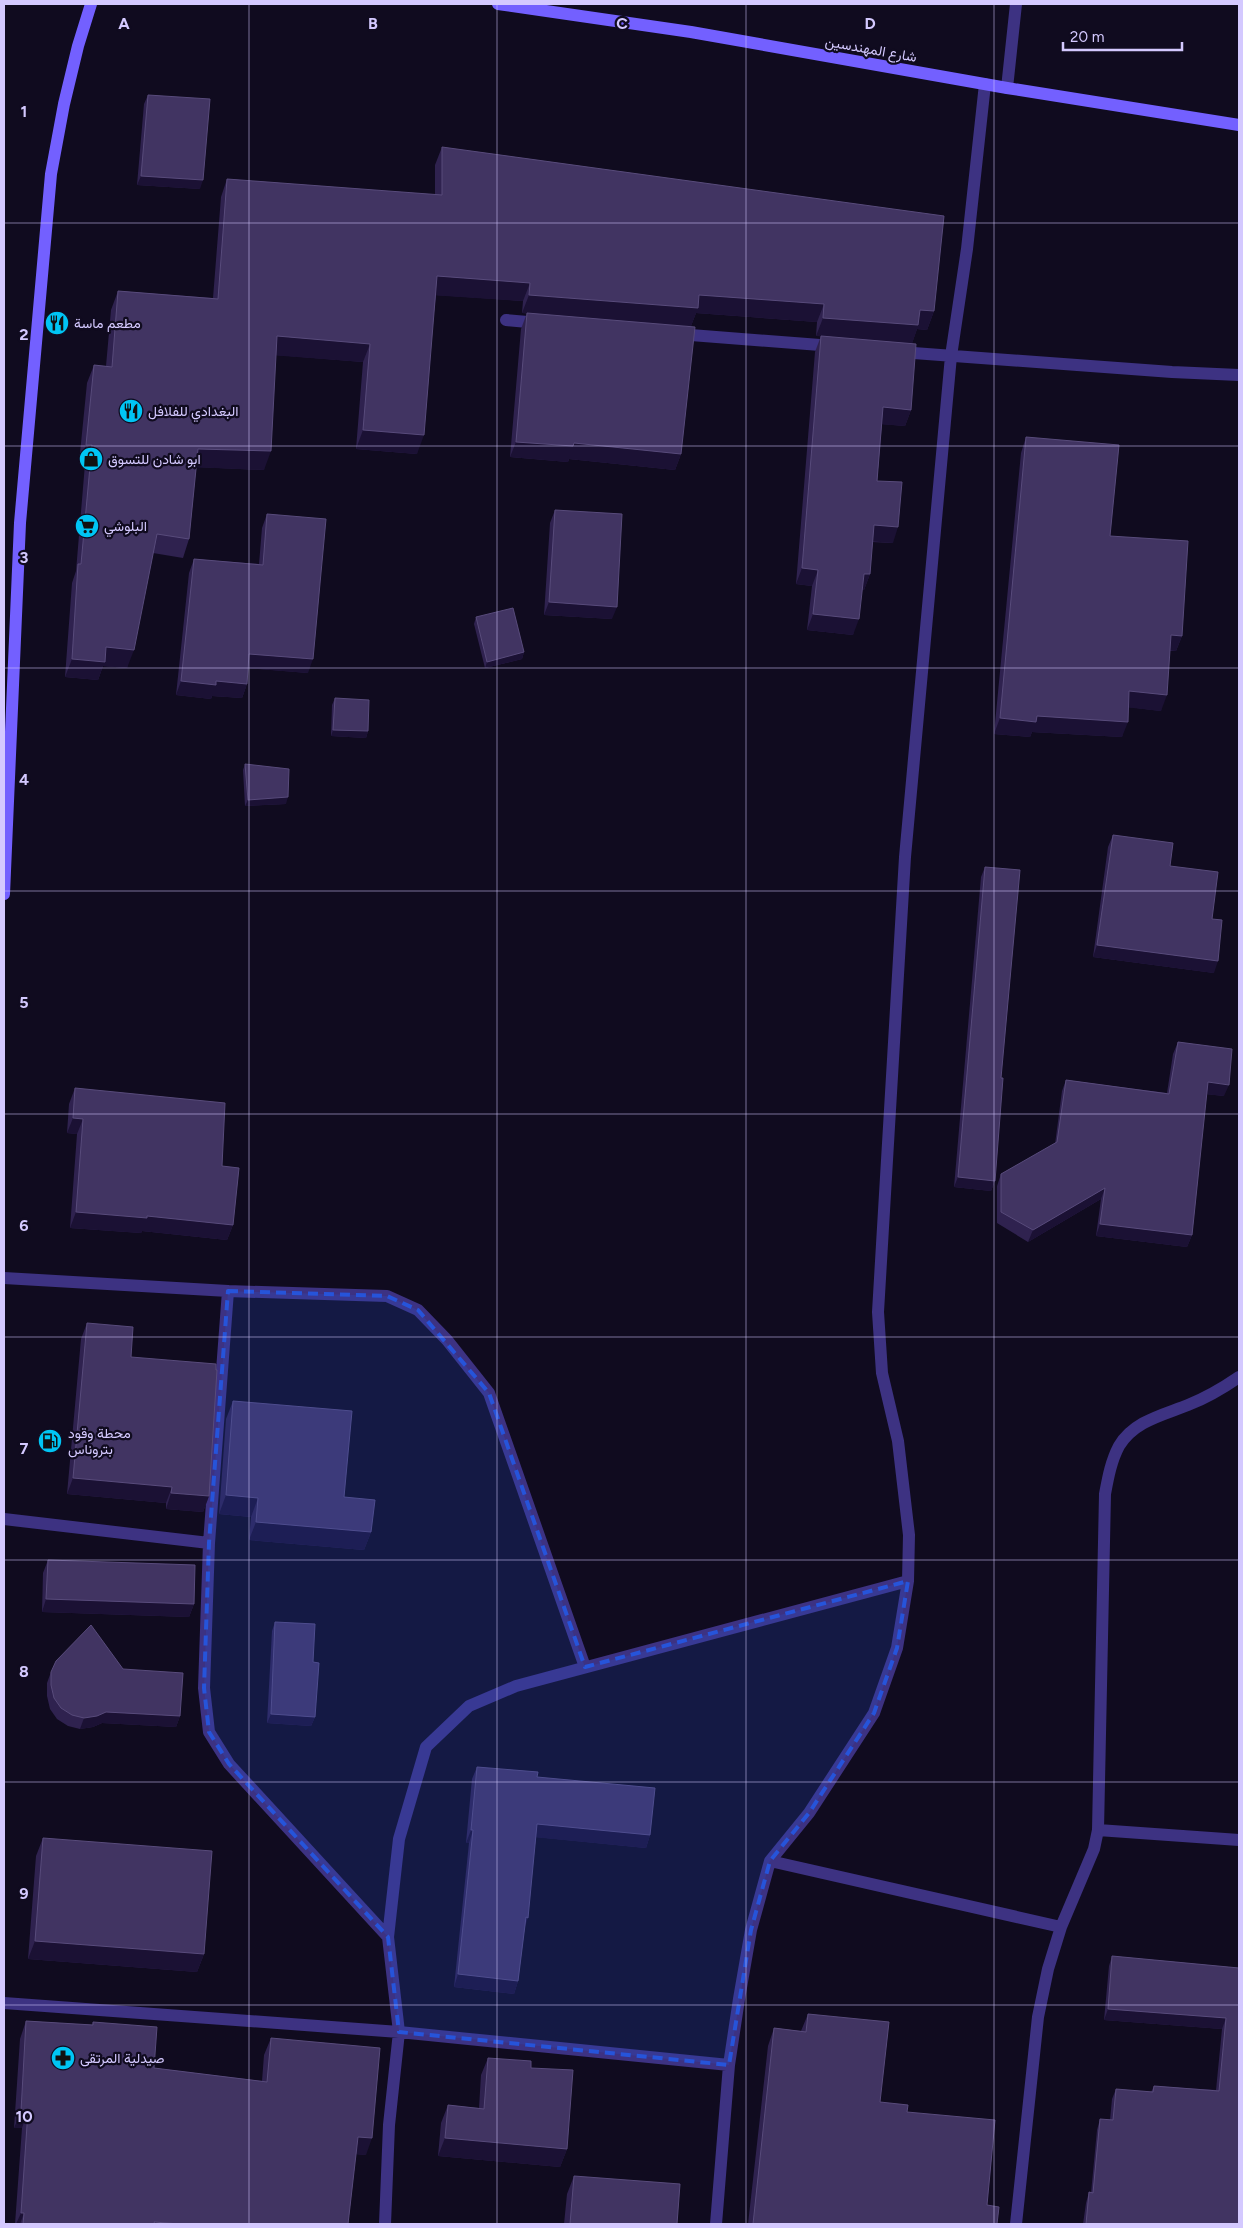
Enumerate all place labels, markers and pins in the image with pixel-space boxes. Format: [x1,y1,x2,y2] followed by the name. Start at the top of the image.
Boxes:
[44,310,70,336] restaurant icon: مطعم ماسة
[74,315,141,332] place label: مطعم ماسة
[118,398,144,424] restaurant icon: البغدادي للفلافل
[148,403,239,423] place label: البغدادي للفلافل
[78,446,104,472] shop icon: ابو شادن للتسوق
[108,451,201,468] place label: ابو شادن للتسوق
[74,513,100,539] supermarket icon: البلوشي
[104,518,147,538] place label: البلوشي
[68,1425,131,1458] place label: محطة وقود بتروناس
[37,1428,63,1454] fuel station icon: محطة وقود بتروناس
[50,2045,76,2071] pharmacy icon: صيدلية المرتقى
[80,2050,165,2067] place label: صيدلية المرتقى

